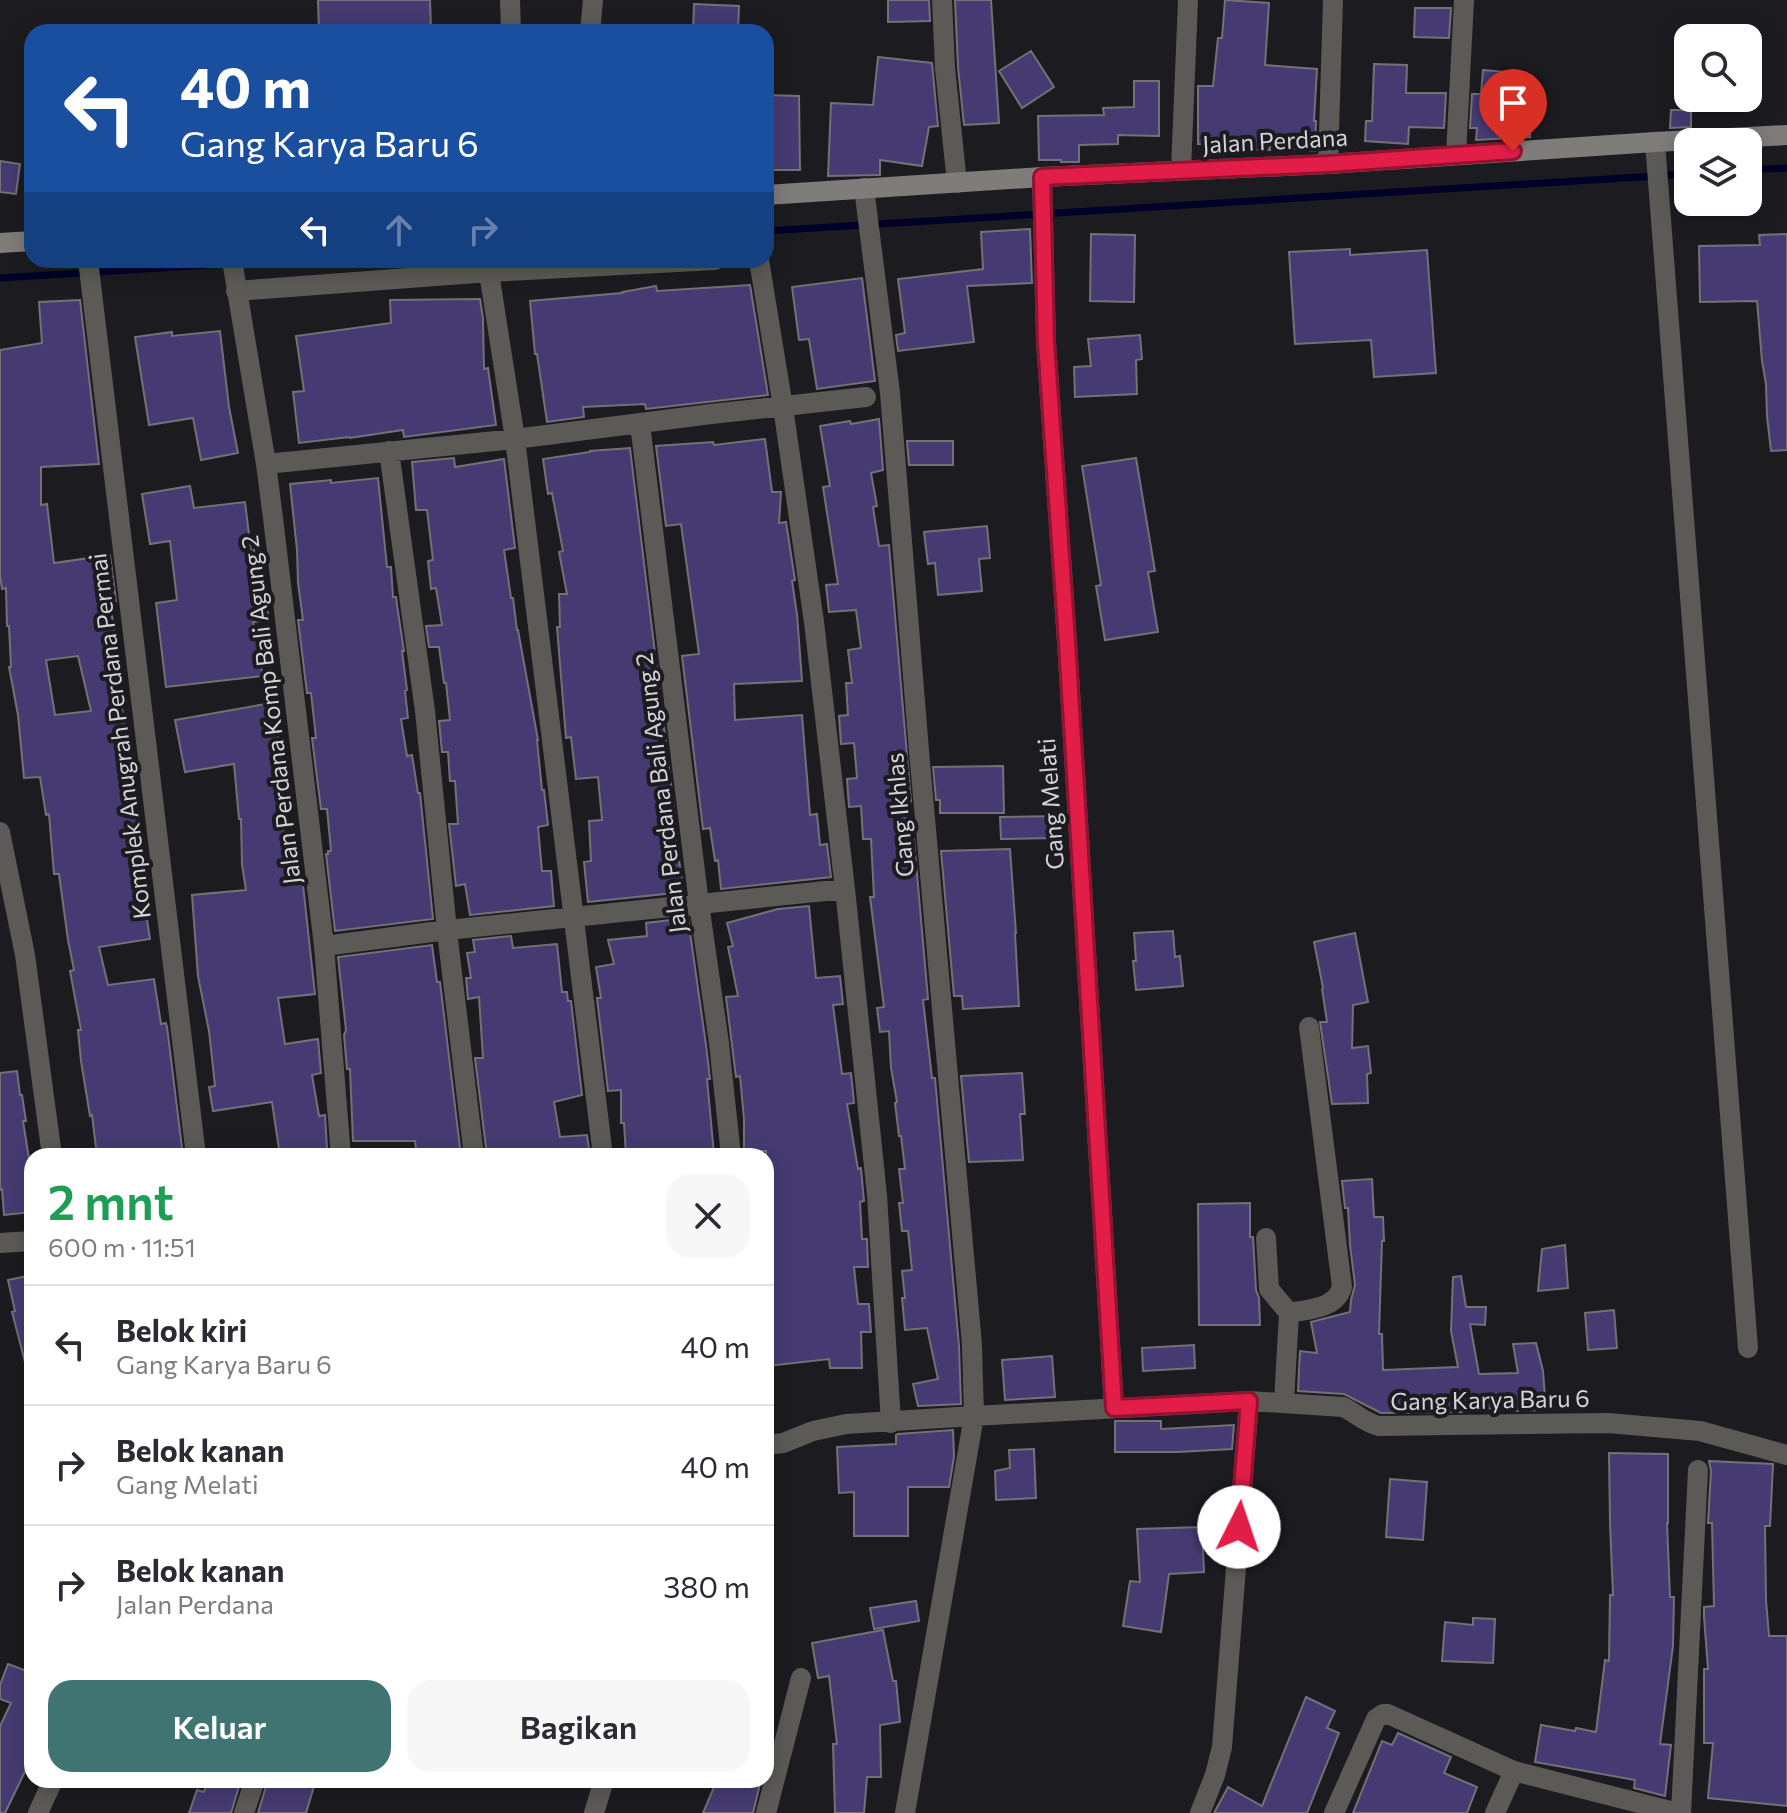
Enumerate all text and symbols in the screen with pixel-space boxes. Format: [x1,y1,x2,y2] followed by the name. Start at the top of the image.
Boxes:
[1674,24,1762,216] map controls
[1674,24,1762,112] button: search
[180,51,311,120] text: 40 m
[48,56,152,160] icon: left
[1479,69,1547,151] pin
[1491,81,1535,125] icon: arrive
[180,120,479,164] text: Gang Karya Baru 6
[1201,122,1349,158] street label: Jalan Perdana
[1674,128,1762,216] button: layers
[293,208,337,252] icon: left
[377,208,421,252] icon: ahead
[461,208,505,252] icon: right
[234,534,306,886] street label: Jalan Perdana Komp Bali Agung 2
[82,551,156,921] street label: Komplek Anugrah Perdana Permai
[628,651,692,935] street label: Jalan Perdana Bali Agung 2
[1031,737,1069,871] street label: Gang Melati
[879,752,919,878] street label: Gang Ikhlas
[48,1171,174,1230] text: 2 mnt
[666,1174,750,1258] button: close
[48,1231,196,1262] text: 600 m · 11:51
[116,1311,247,1348] text: Belok kiri
[48,1323,92,1367] icon: left
[681,1327,750,1364] text: 40 m
[116,1348,332,1379] text: Gang Karya Baru 6
[1390,1383,1590,1415] street label: Gang Karya Baru 6
[116,1431,284,1468] text: Belok kanan
[48,1443,92,1487] icon: right
[681,1447,750,1484] text: 40 m
[116,1468,259,1499] text: Gang Melati
[1197,1485,1281,1569] position arrow
[116,1551,284,1588] text: Belok kanan
[48,1563,92,1607] icon: right
[663,1567,750,1604] text: 380 m
[116,1588,274,1619] text: Jalan Perdana
[48,1680,391,1772] button: Keluar
[407,1680,750,1772] button: Bagikan

